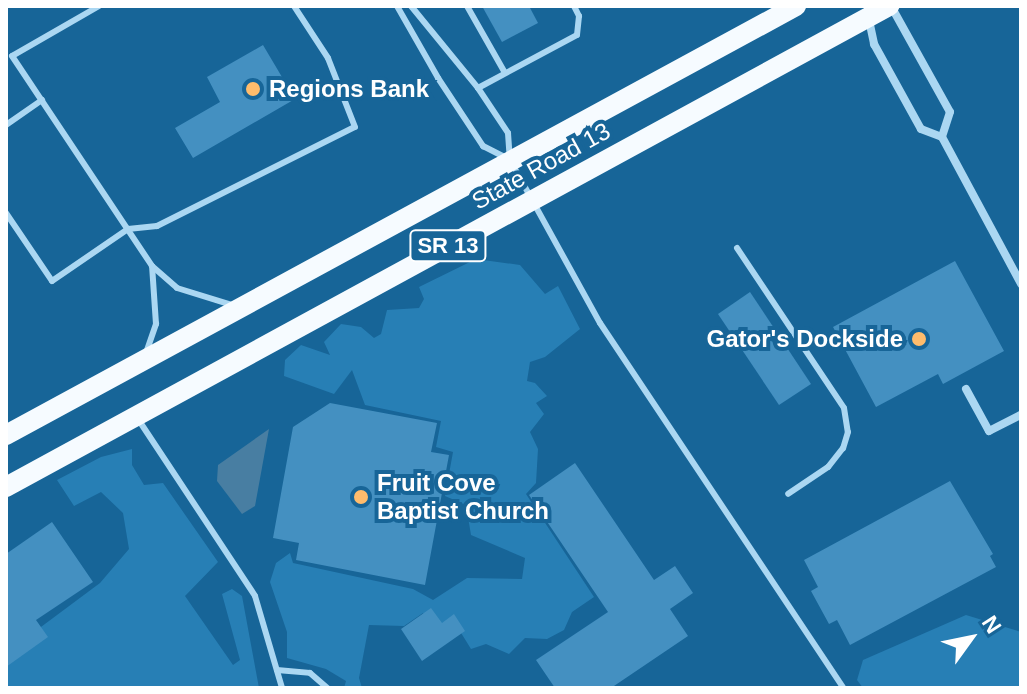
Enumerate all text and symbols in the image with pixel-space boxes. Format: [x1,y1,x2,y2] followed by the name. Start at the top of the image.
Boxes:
[269,75,429,103] place label: Regions Bank
[244,80,262,98] marker: Regions Bank
[467,116,615,216] street label: State Road 13
[408,228,488,264] road number: SR 13
[707,325,903,353] place label: Gator's Dockside
[910,330,928,348] marker: Gator's Dockside
[377,469,549,525] place label: Fruit Cove Baptist Church
[352,488,370,506] marker: Fruit Cove Baptist Church
[931,598,1011,678] north arrow
[977,611,1006,638] text: N

